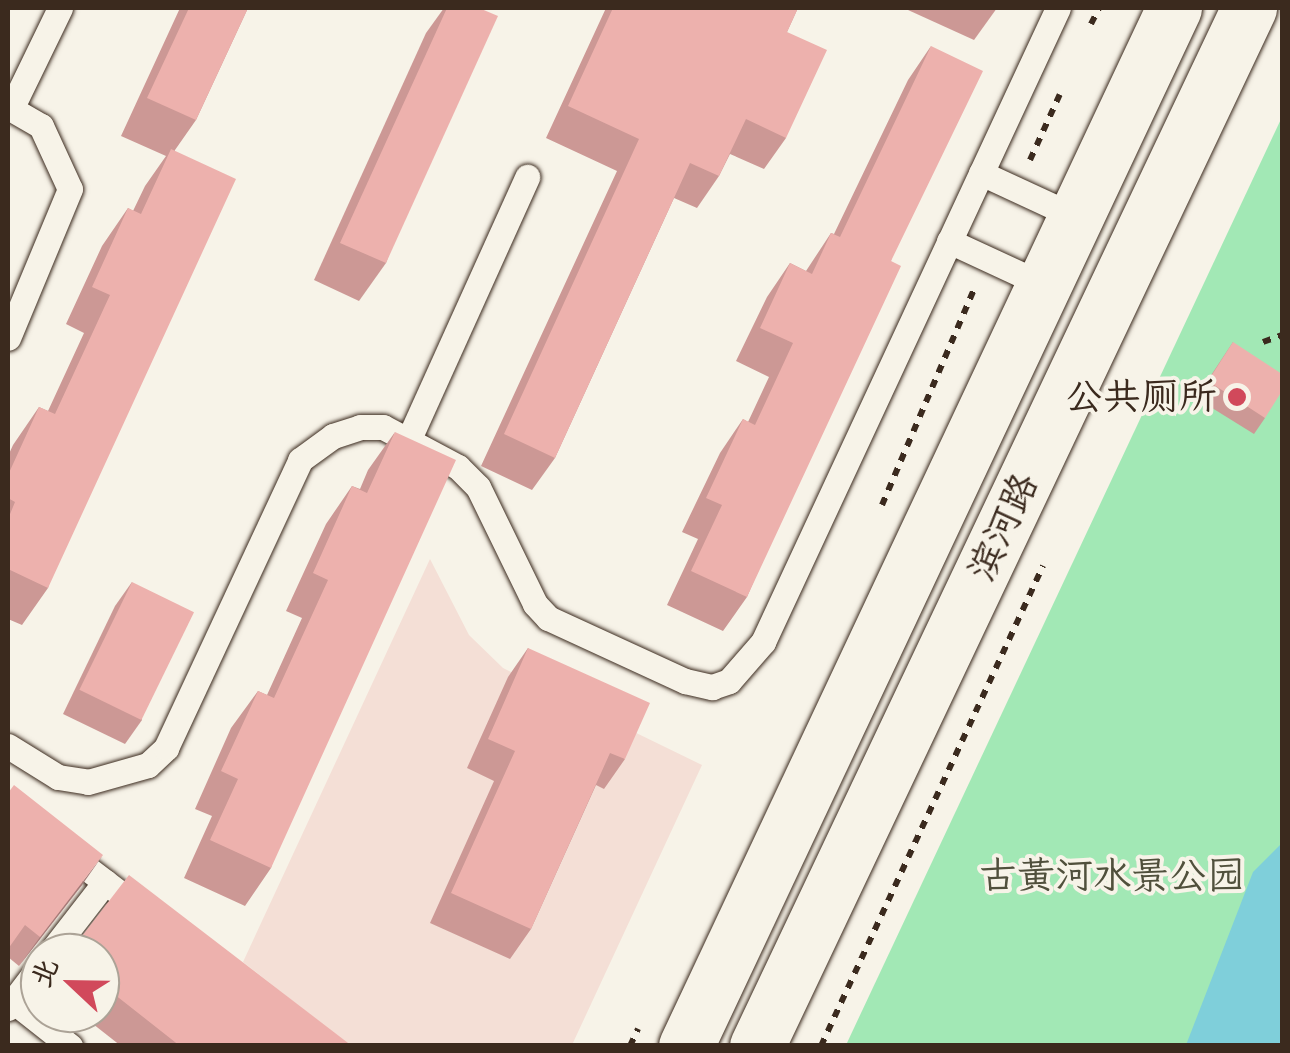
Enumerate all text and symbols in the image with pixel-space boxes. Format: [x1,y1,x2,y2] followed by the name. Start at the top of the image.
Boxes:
[1065,374,1217,420] place label: 公共厕所
[1226,386,1248,408] marker: 公共厕所
[958,466,1048,588] street label: 滨河路
[979,853,1245,899] park label: 古黄河水景公园
[20,933,120,1033] north arrow
[23,953,65,992] text: 北

